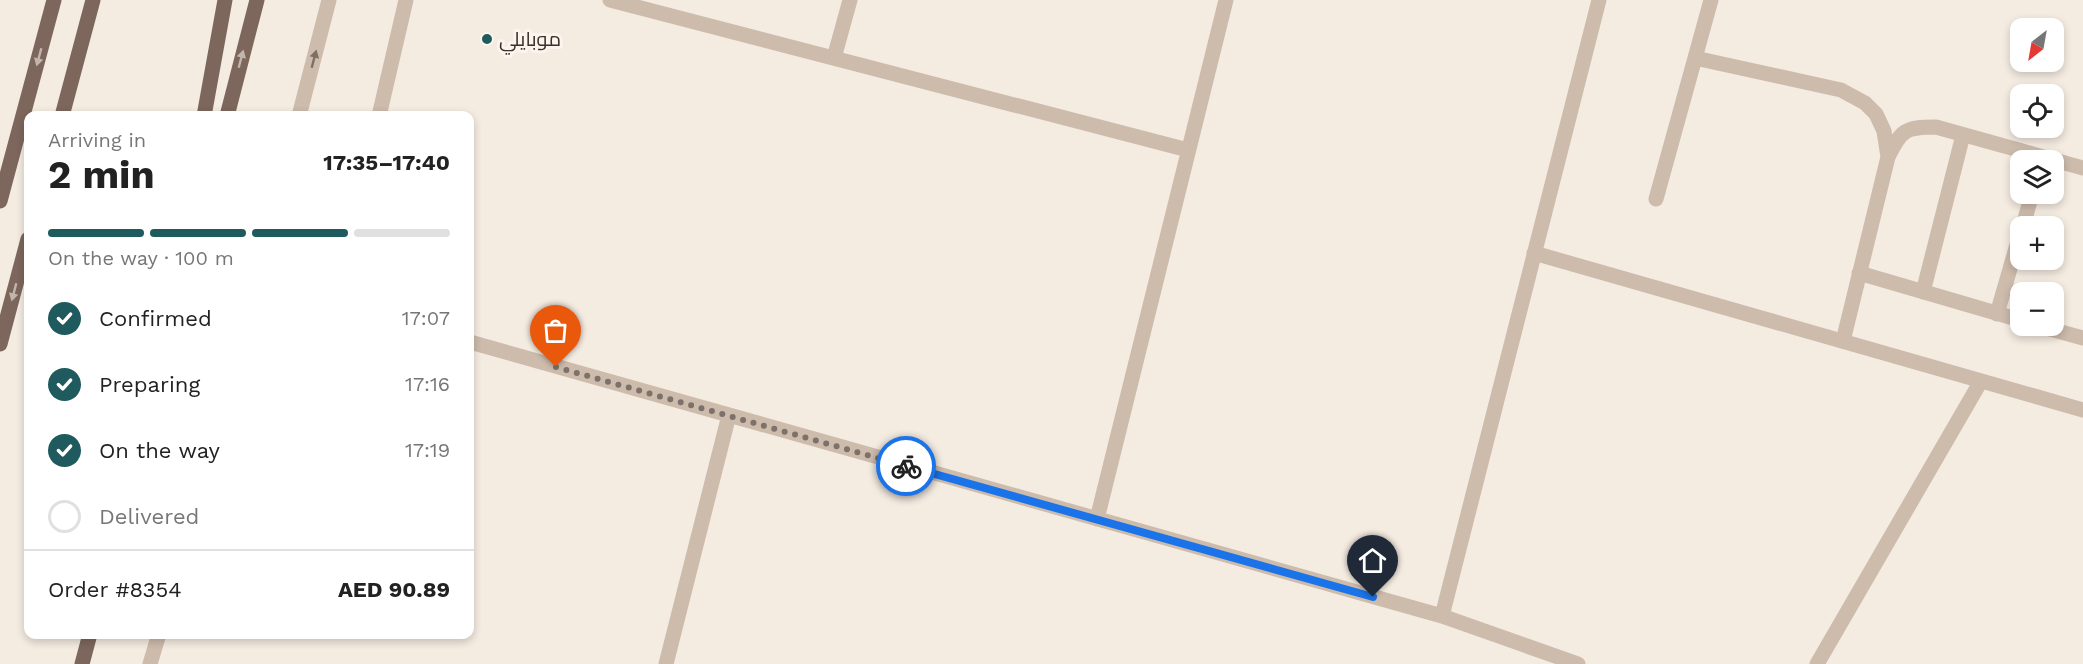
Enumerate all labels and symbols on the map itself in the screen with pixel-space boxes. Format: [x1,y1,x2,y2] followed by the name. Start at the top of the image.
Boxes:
[2010,18,2064,72] north arrow
[499,27,561,55] place label: موبايلي
[480,32,494,46] marker: موبايلي
[33,47,43,66] one-way arrow
[237,50,247,68] one-way arrow
[310,50,319,68] one-way arrow
[9,282,19,301] one-way arrow
[530,305,581,367] pin
[876,436,936,496] courier
[1347,535,1398,597] pin

